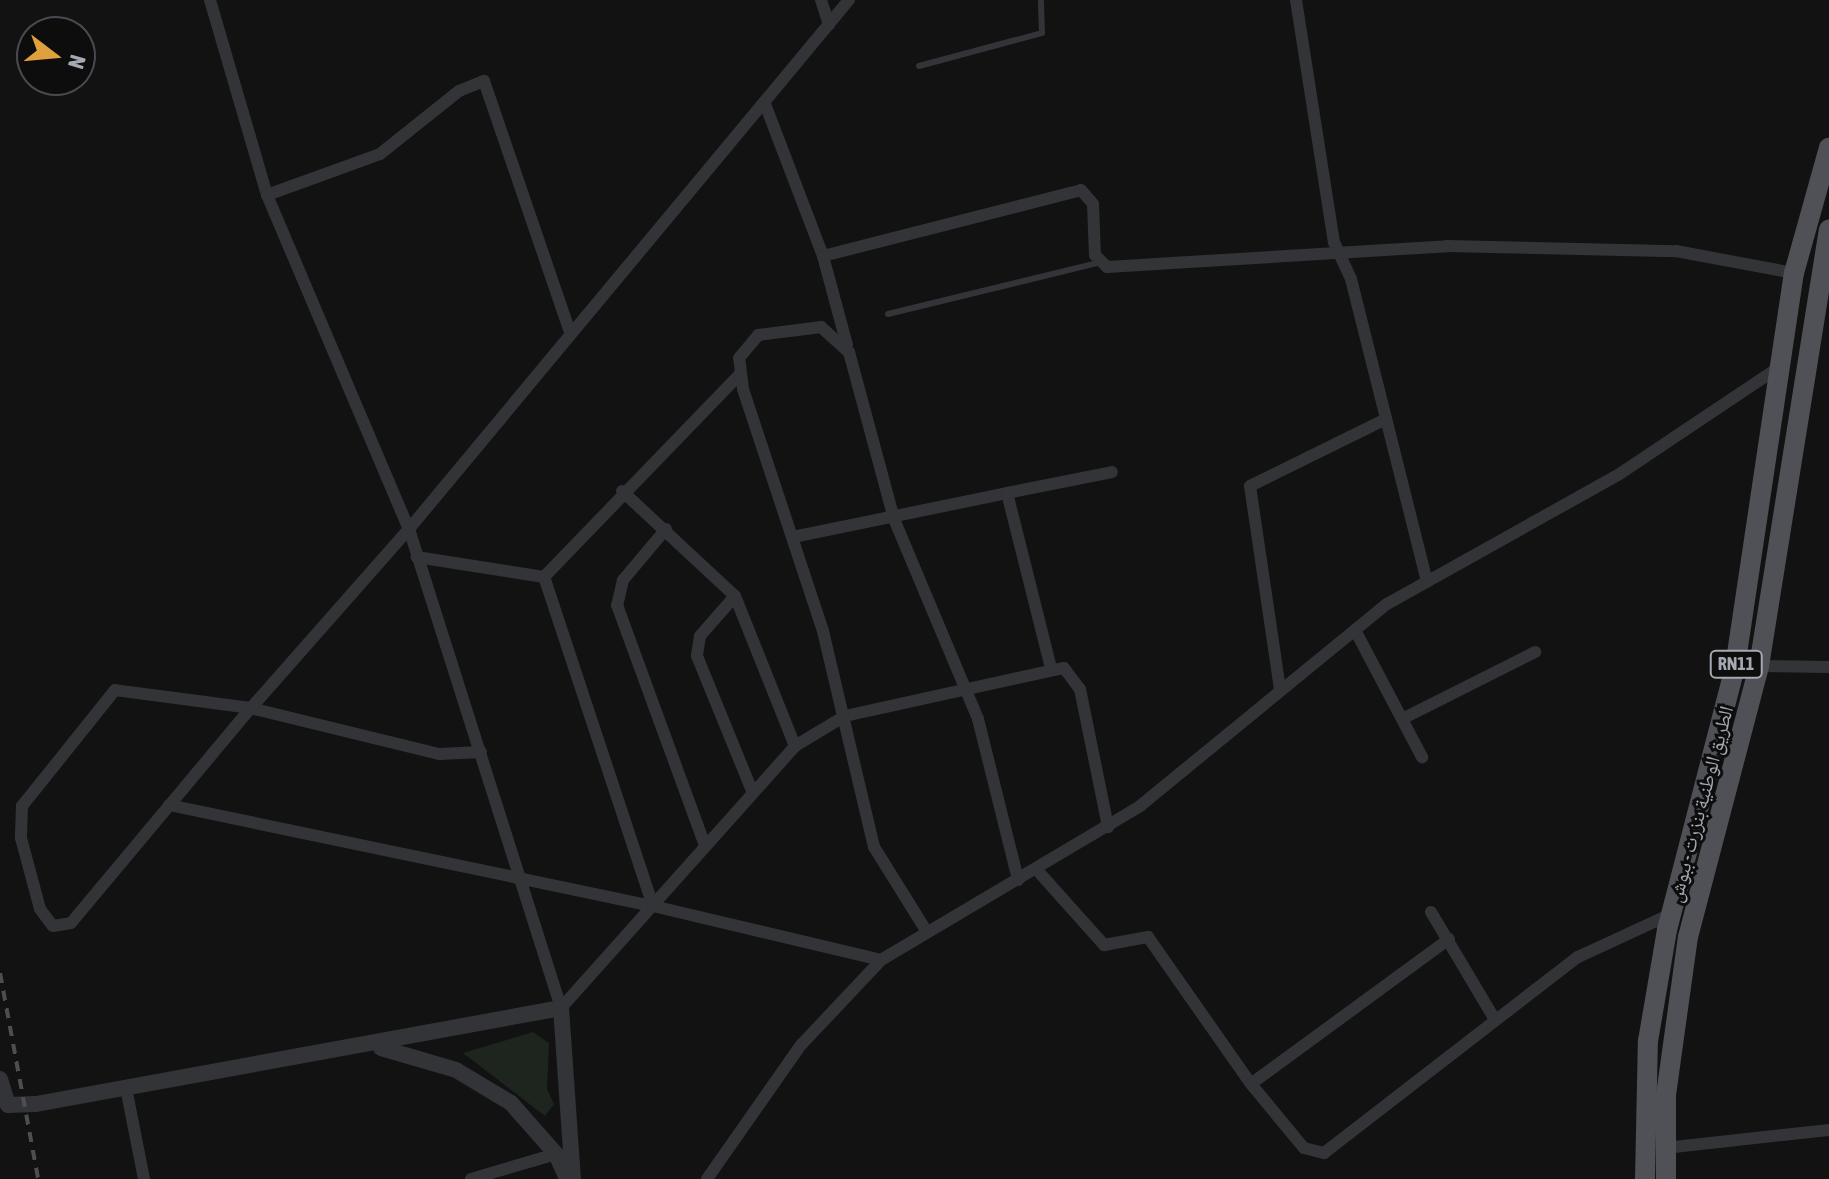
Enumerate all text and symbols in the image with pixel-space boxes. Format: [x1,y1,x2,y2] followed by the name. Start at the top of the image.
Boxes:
[16,16,96,96] north arrow
[63,52,91,72] text: N
[1708,650,1764,678] road number: RN11
[1662,703,1738,905] street label: الطريق الوطنية بنزرت - ببوش

